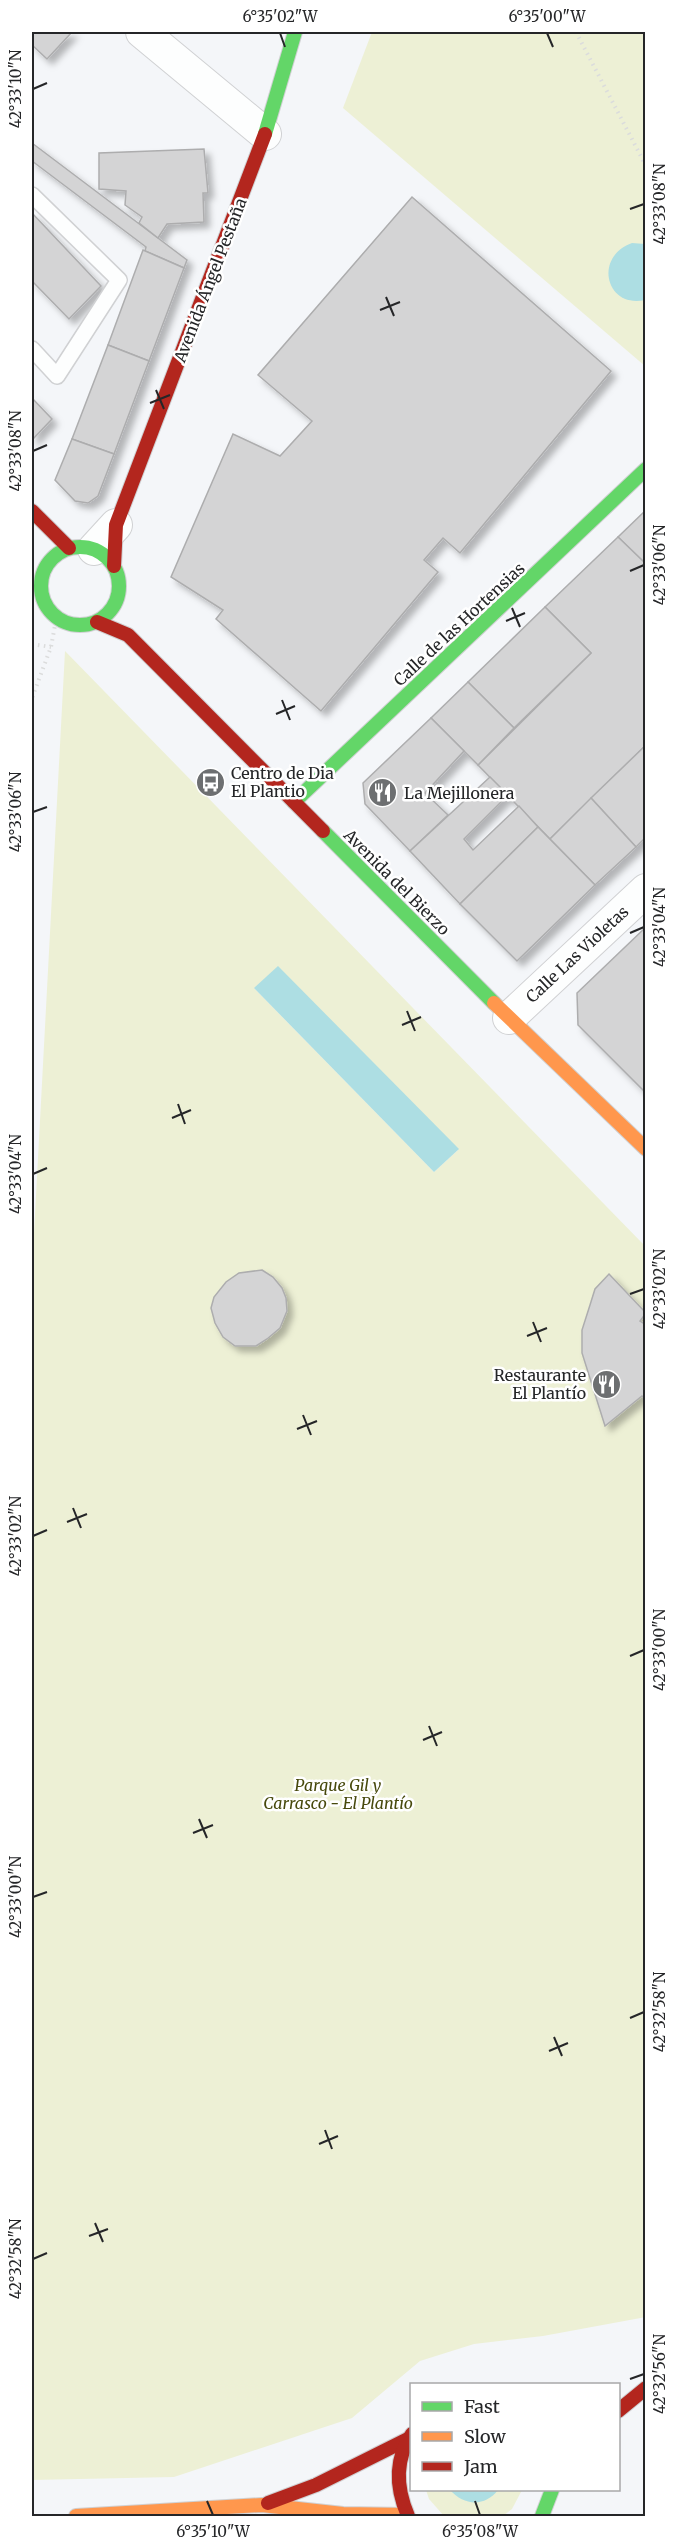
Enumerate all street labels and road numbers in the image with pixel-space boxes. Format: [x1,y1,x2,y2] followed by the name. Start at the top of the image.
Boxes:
[169,195,251,366] street label: Avenida Ángel Pestaña
[389,558,529,690] street label: Calle de las Hortensias
[339,824,454,939] street label: Avenida del Bierzo
[522,901,633,1007] street label: Calle Las Violetas

